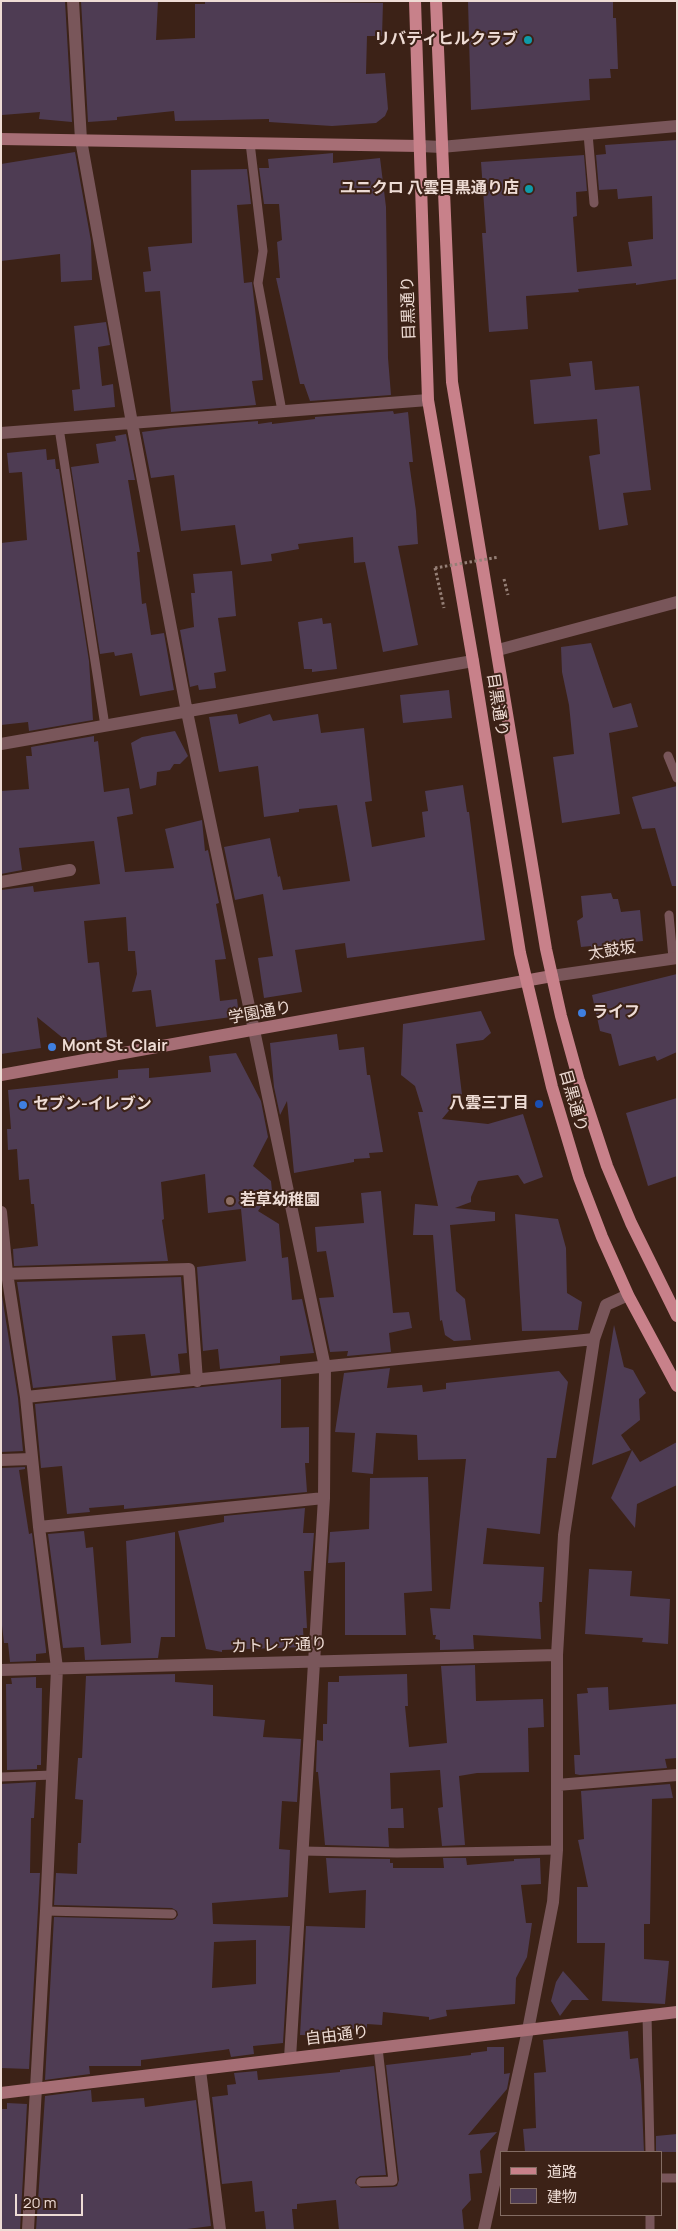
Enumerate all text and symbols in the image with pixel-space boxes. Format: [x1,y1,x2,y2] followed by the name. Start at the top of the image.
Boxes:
[374,30,518,50] place label: リバティヒルクラブ
[522,34,534,46] marker: リバティヒルクラブ
[340,179,519,199] place label: ユニクロ 八雲目黒通り店
[523,183,535,195] marker: ユニクロ 八雲目黒通り店
[398,276,420,340] street label: 目黒通り
[483,672,511,738] street label: 目黒通り
[587,938,637,964] street label: 太鼓坂
[227,998,293,1028] street label: 学園通り
[592,1003,640,1023] place label: ライフ
[576,1007,588,1019] marker: ライフ
[62,1037,168,1057] place label: Mont St. Clair
[46,1041,58,1053] marker: Mont St. Clair
[555,1068,591,1134] street label: 目黒通り
[449,1094,529,1114] place label: 八雲三丁目
[33,1095,152,1115] place label: セブン-イレブン
[533,1098,545,1110] marker: 八雲三丁目
[17,1099,29,1111] marker: セブン-イレブン
[240,1191,320,1211] place label: 若草幼稚園
[224,1195,236,1207] marker: 若草幼稚園
[231,1635,327,1657] street label: カトレア通り
[304,2023,370,2049] street label: 自由通り
[500,2151,663,2216] legend
[547,2161,577,2182] text: 道路
[18,2184,85,2216] scale bar
[547,2186,577,2207] text: 建物
[23,2192,56,2213] text: 20 m

